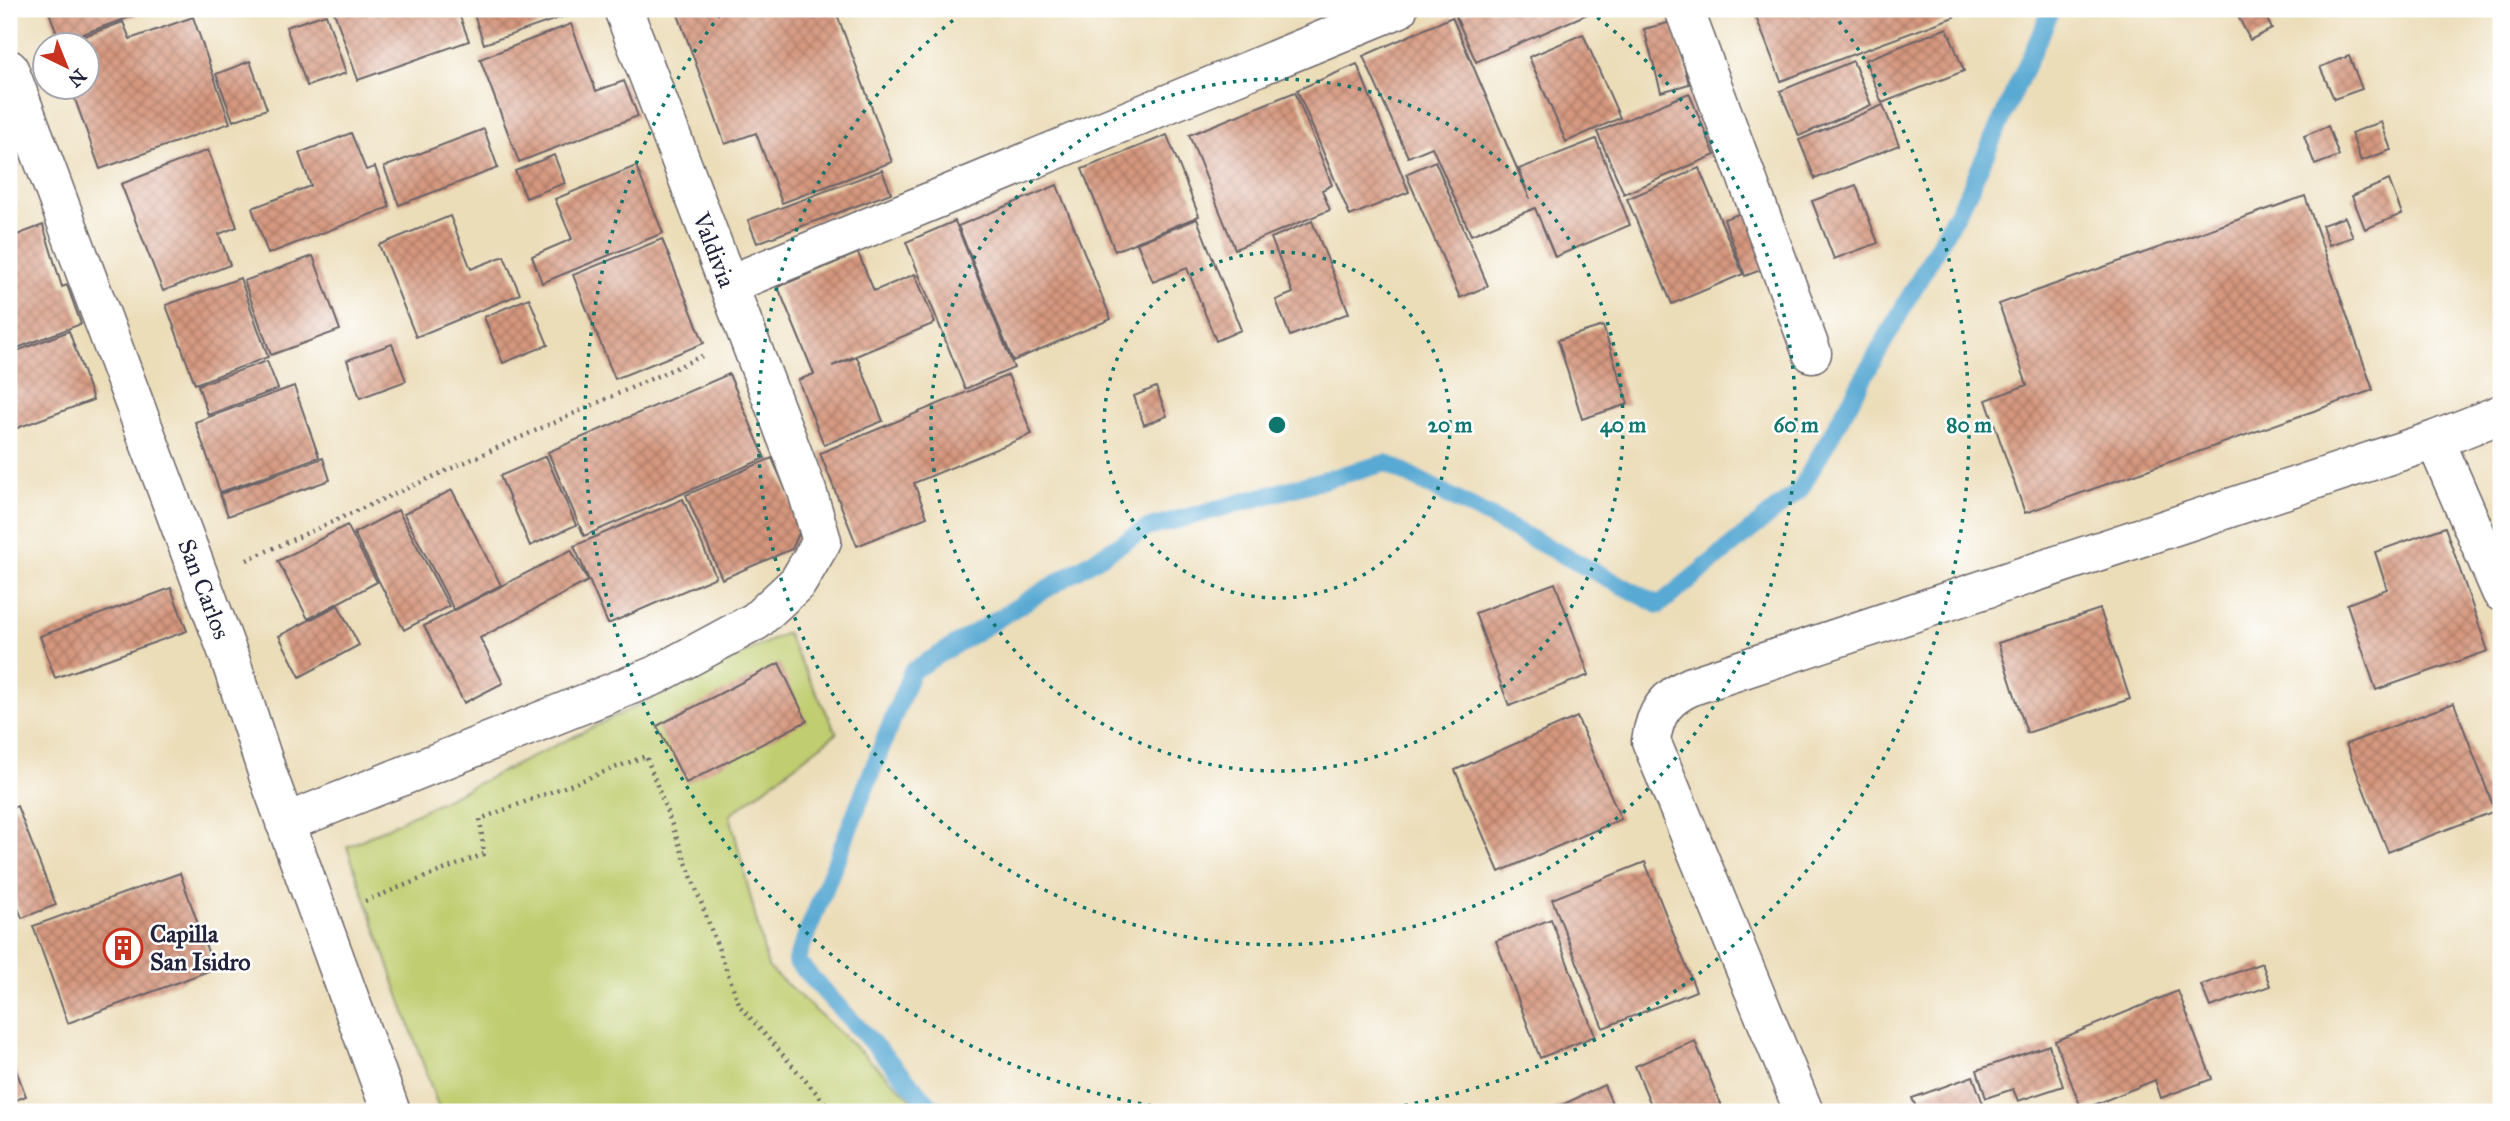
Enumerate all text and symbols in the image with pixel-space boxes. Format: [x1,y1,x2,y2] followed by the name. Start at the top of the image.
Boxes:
[32,32,102,102] north arrow
[64,64,91,92] text: N
[686,207,742,293] street label: Valdivia
[1428,412,1473,438] text: 20 m
[1600,412,1646,438] text: 40 m
[1773,412,1819,438] text: 60 m
[1946,412,1992,438] text: 80 m
[1265,413,1289,437] centre of rings
[171,535,237,643] street label: San Carlos
[150,919,251,977] place label: Capilla San Isidro
[102,927,144,969] building icon: Capilla San Isidro

